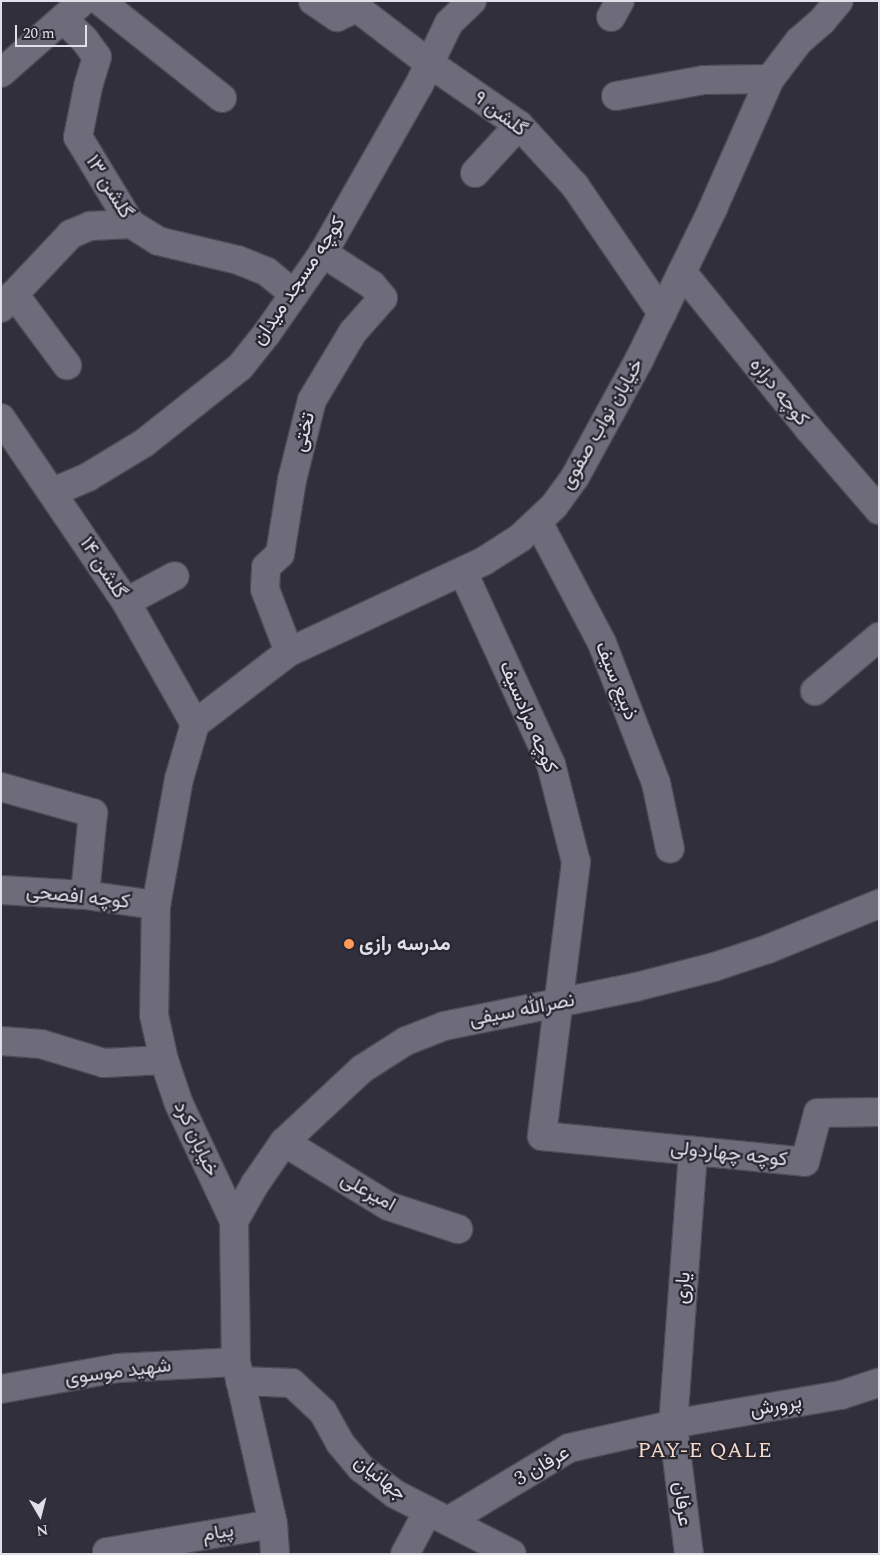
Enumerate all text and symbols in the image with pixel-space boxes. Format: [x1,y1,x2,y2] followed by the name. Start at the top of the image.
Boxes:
[18,15,90,47] scale bar
[23,22,55,45] text: 20 m
[468,86,532,142] street label: گلشن ۹
[80,151,138,223] street label: گلشن ۱۳
[247,212,351,350] street label: کوچه مسجد میدان
[744,353,814,431] street label: کوچه درازه
[555,354,649,494] street label: خیابان نواب صفوی
[288,410,320,454] street label: تختی
[74,533,132,603] street label: گلشن ۱۴
[589,638,643,724] street label: ذبیع سیف
[494,657,562,777] street label: کوچه مرادسیف
[25,880,131,914] street label: کوچه افصحی
[359,932,451,956] place label: مدرسه رازی
[343,938,355,950] marker: مدرسه رازی
[467,988,577,1032] street label: نصرالله سیفی
[168,1098,224,1180] street label: خیابان کرد
[669,1136,789,1172] street label: کوچه چهاردولی
[336,1167,400,1217] street label: امیرعلی
[670,1271,696,1305] street label: یاری
[63,1354,173,1390] street label: شهید موسوی
[748,1390,804,1422] street label: پرورش
[636,1438,774,1464] district label: PAY-E QALE
[510,1441,574,1491] street label: عرفان 3
[349,1450,411,1506] street label: جهانیان
[667,1480,697,1528] street label: عرفان
[15,1490,65,1540] north arrow
[201,1518,235,1548] street label: پیام
[35,1519,49,1542] text: N

